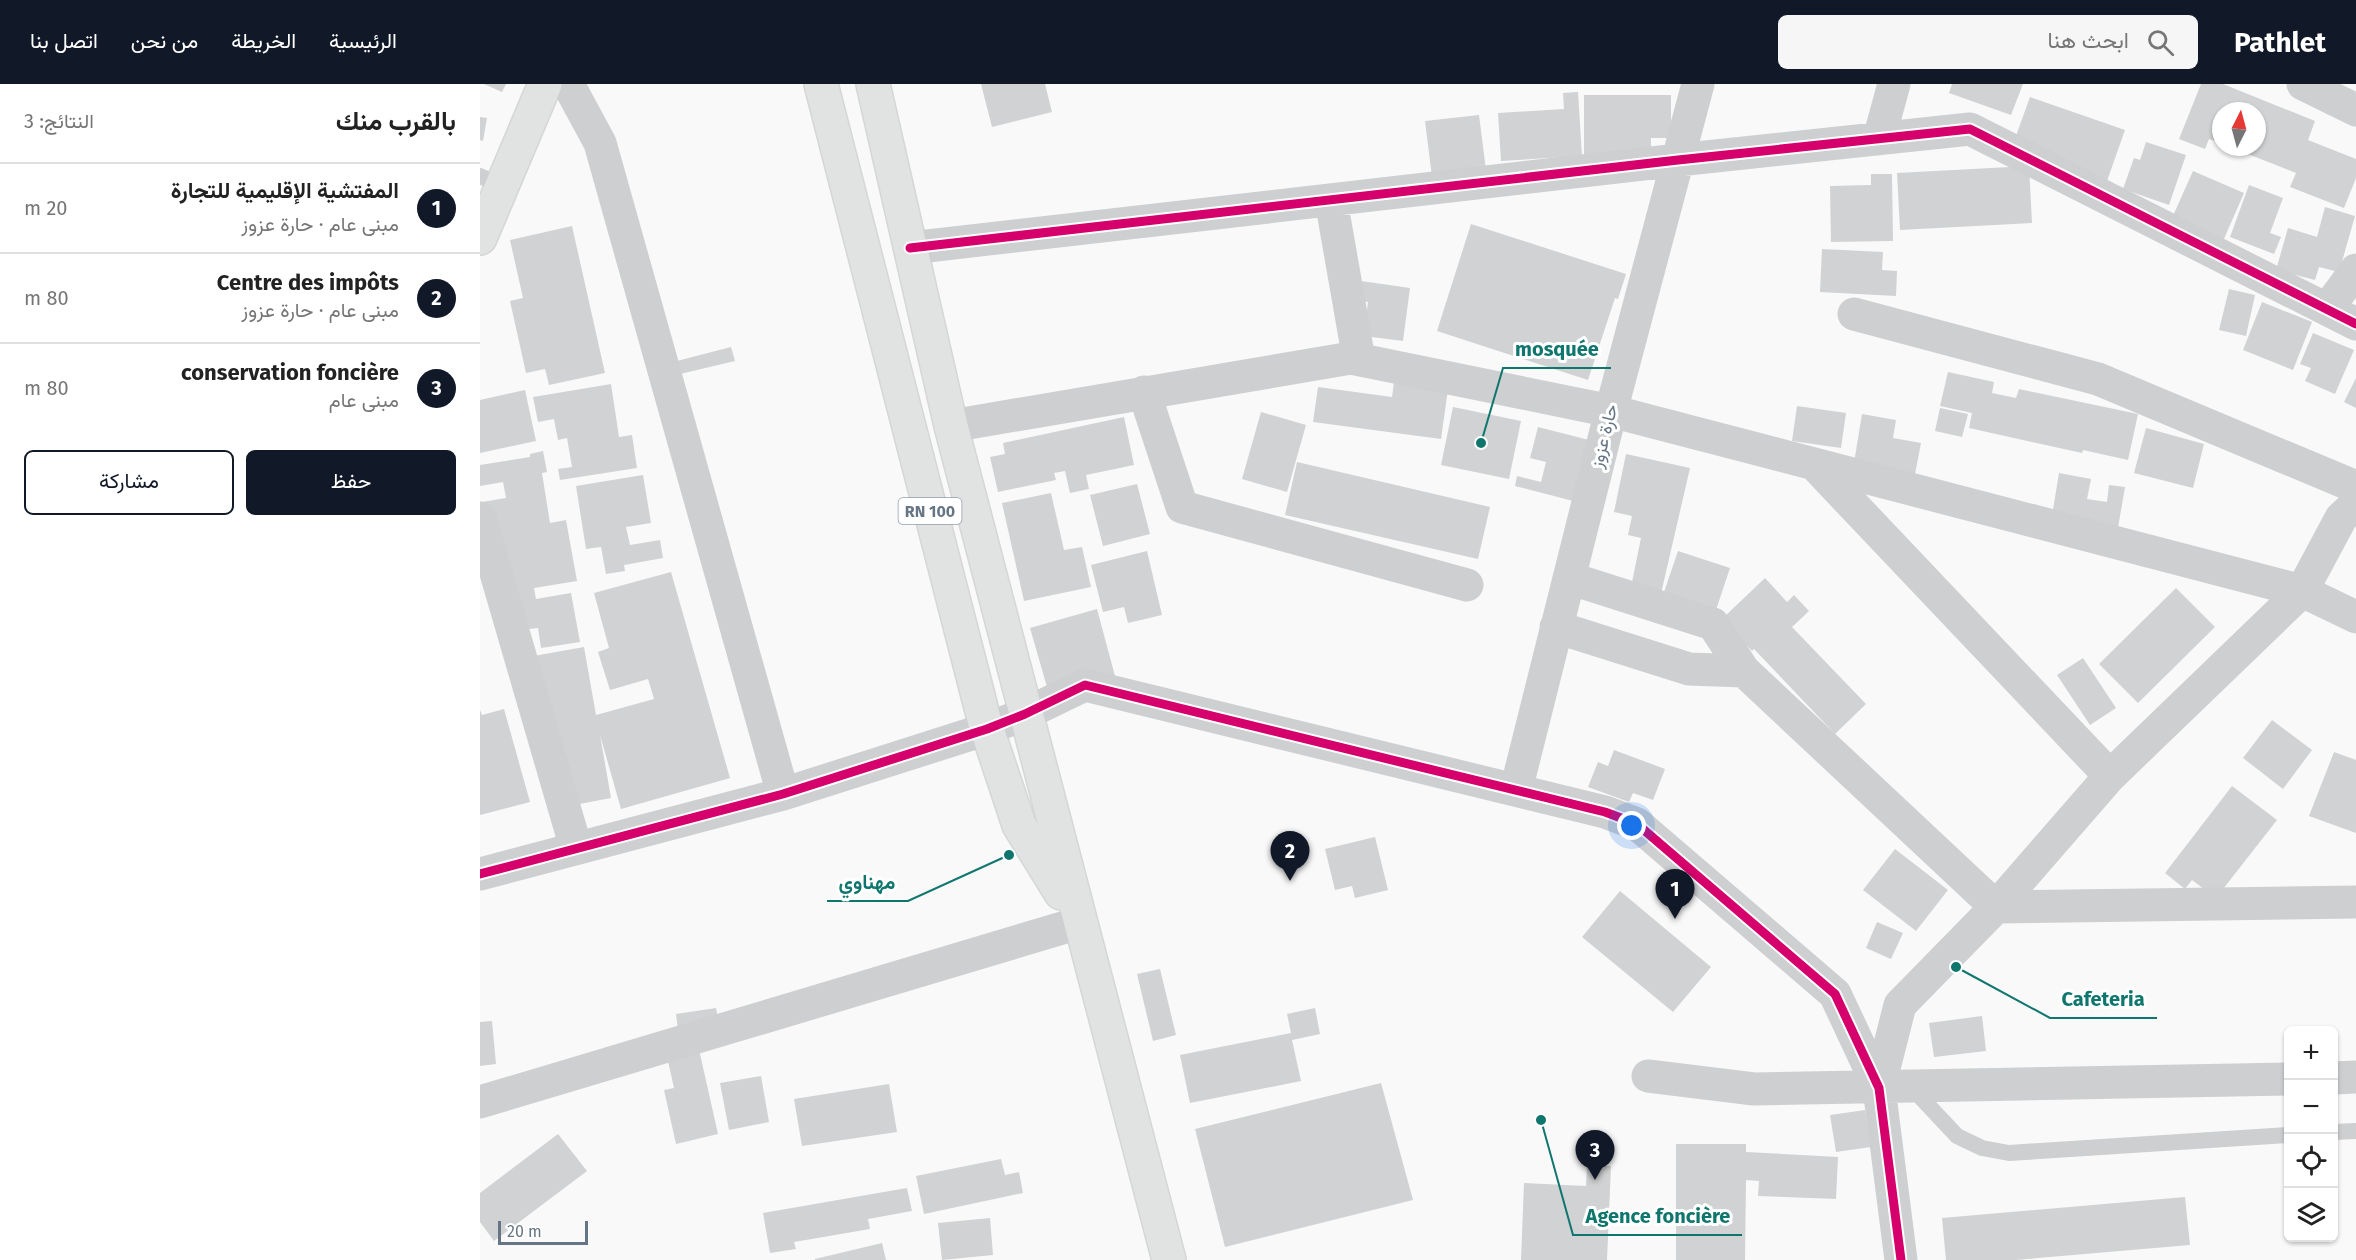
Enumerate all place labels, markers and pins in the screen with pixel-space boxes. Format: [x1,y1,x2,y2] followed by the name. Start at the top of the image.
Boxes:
[1503,330,1611,368] callout: mosquée
[1270,832,1310,881] pin: 2
[827,863,908,901] callout: مهناوي
[1656,870,1694,919] pin: 1
[2050,980,2157,1018] callout: Cafeteria
[1576,1130,1614,1180] pin: 3
[1573,1197,1742,1235] callout: Agence foncière

